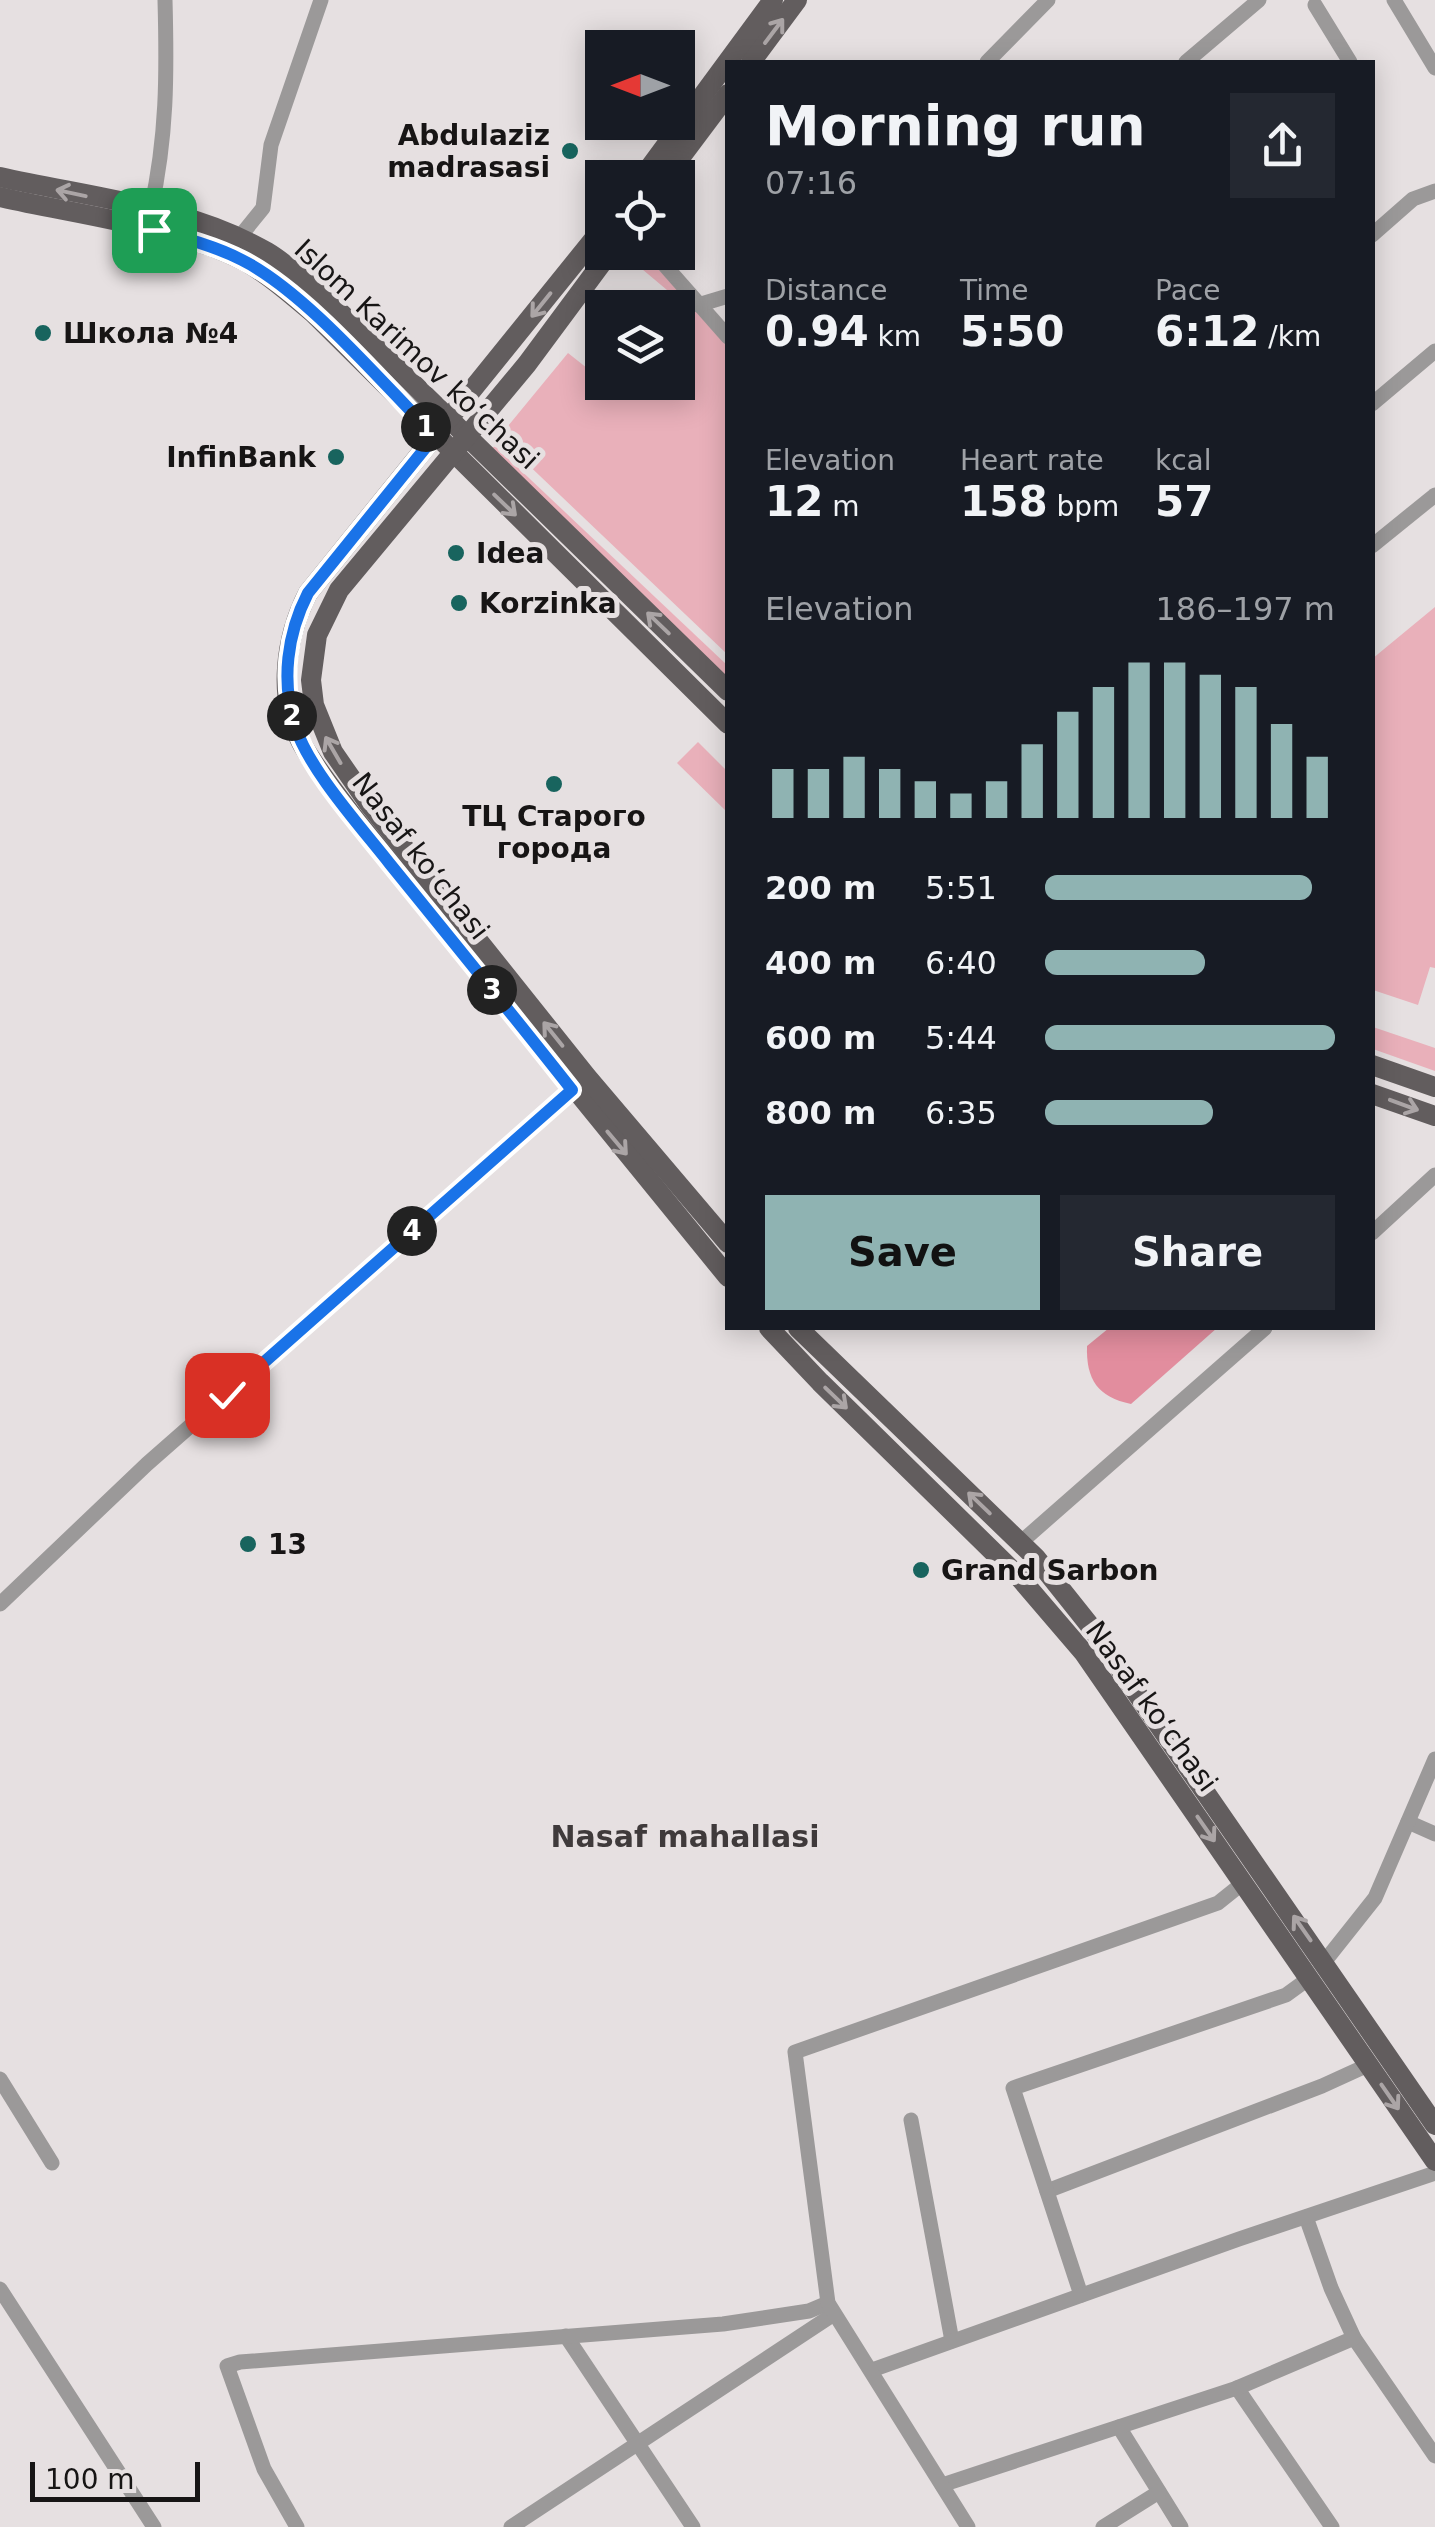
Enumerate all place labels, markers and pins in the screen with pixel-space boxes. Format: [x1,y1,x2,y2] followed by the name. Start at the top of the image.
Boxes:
[387,119,550,184] place label: Abdulaziz madrasasi
[559,140,581,162] marker: Abdulaziz madrasasi
[112,188,197,273] pin
[63,317,238,350] place label: Школа №4
[32,322,54,344] marker: Школа №4
[401,402,451,452] pin: 1
[166,441,317,474] place label: InfinBank
[325,446,347,468] marker: InfinBank
[476,537,544,570] place label: Idea
[445,542,467,564] marker: Idea
[479,587,617,620] place label: Korzinka
[448,592,470,614] marker: Korzinka
[267,691,317,741] pin: 2
[543,773,565,795] marker: ТЦ Старого города
[462,800,646,865] place label: ТЦ Старого города
[467,965,517,1015] pin: 3
[387,1206,437,1256] pin: 4
[185,1353,270,1438] pin
[268,1528,307,1561] place label: 13
[237,1533,259,1555] marker: 13
[941,1554,1159,1587] place label: Grand Sarbon
[910,1559,932,1581] marker: Grand Sarbon

